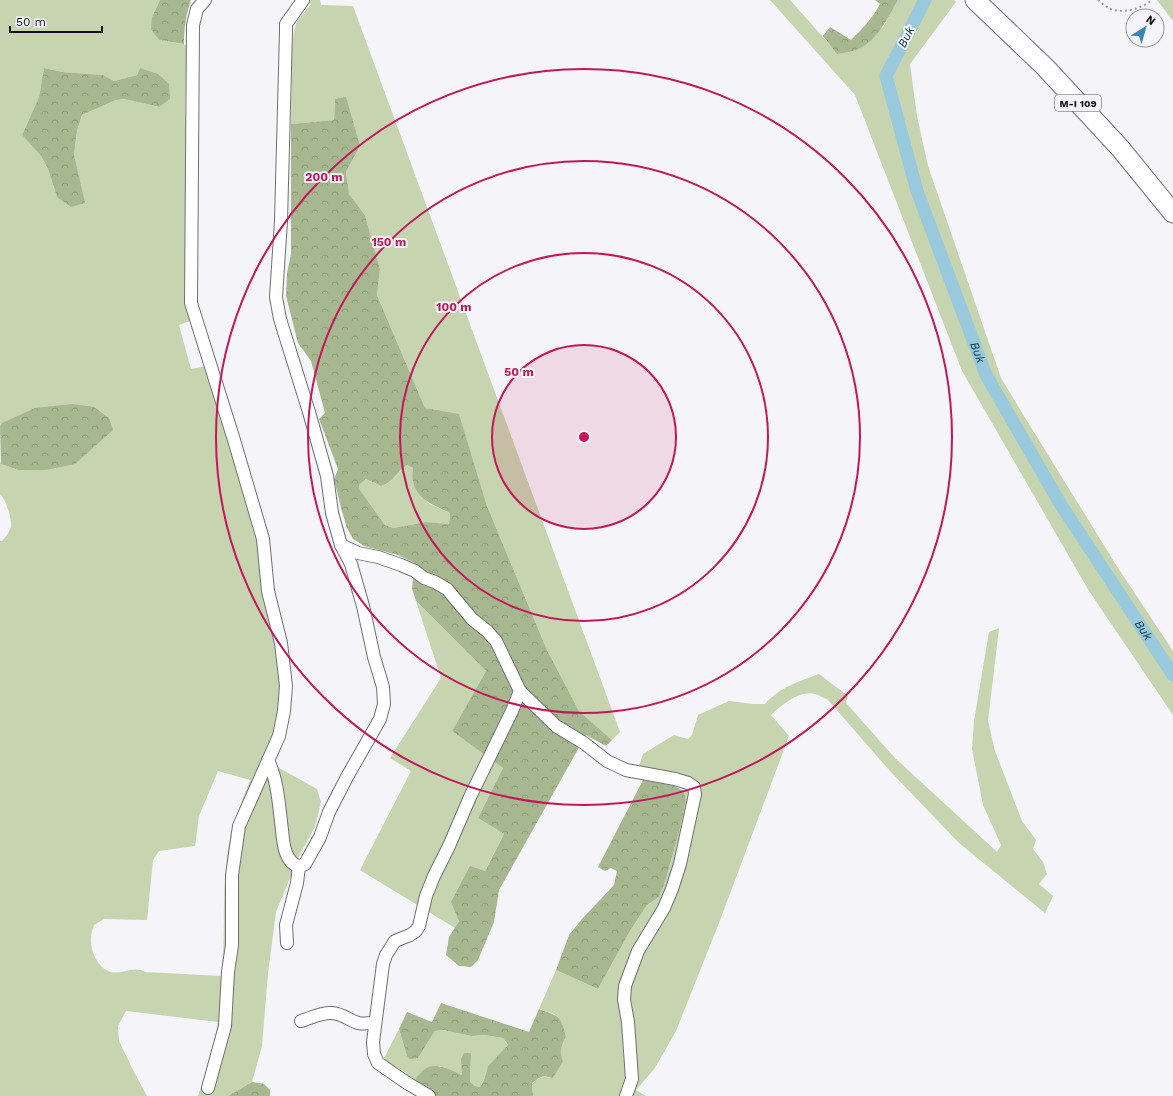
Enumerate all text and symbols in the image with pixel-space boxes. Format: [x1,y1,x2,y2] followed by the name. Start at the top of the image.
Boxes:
[10,8,102,34] scale bar
[1125,8,1165,48] north arrow
[1144,13,1158,28] text: N
[16,15,46,29] text: 50 m
[895,24,917,50] water label: Buk
[1055,95,1101,111] road number: M-I 109
[305,170,343,184] text: 200 m
[372,235,406,249] text: 150 m
[436,300,472,314] text: 100 m
[967,340,988,365] water label: Buk
[504,365,534,379] text: 50 m
[577,430,591,444] centre of rings
[1132,617,1155,643] water label: Buk

